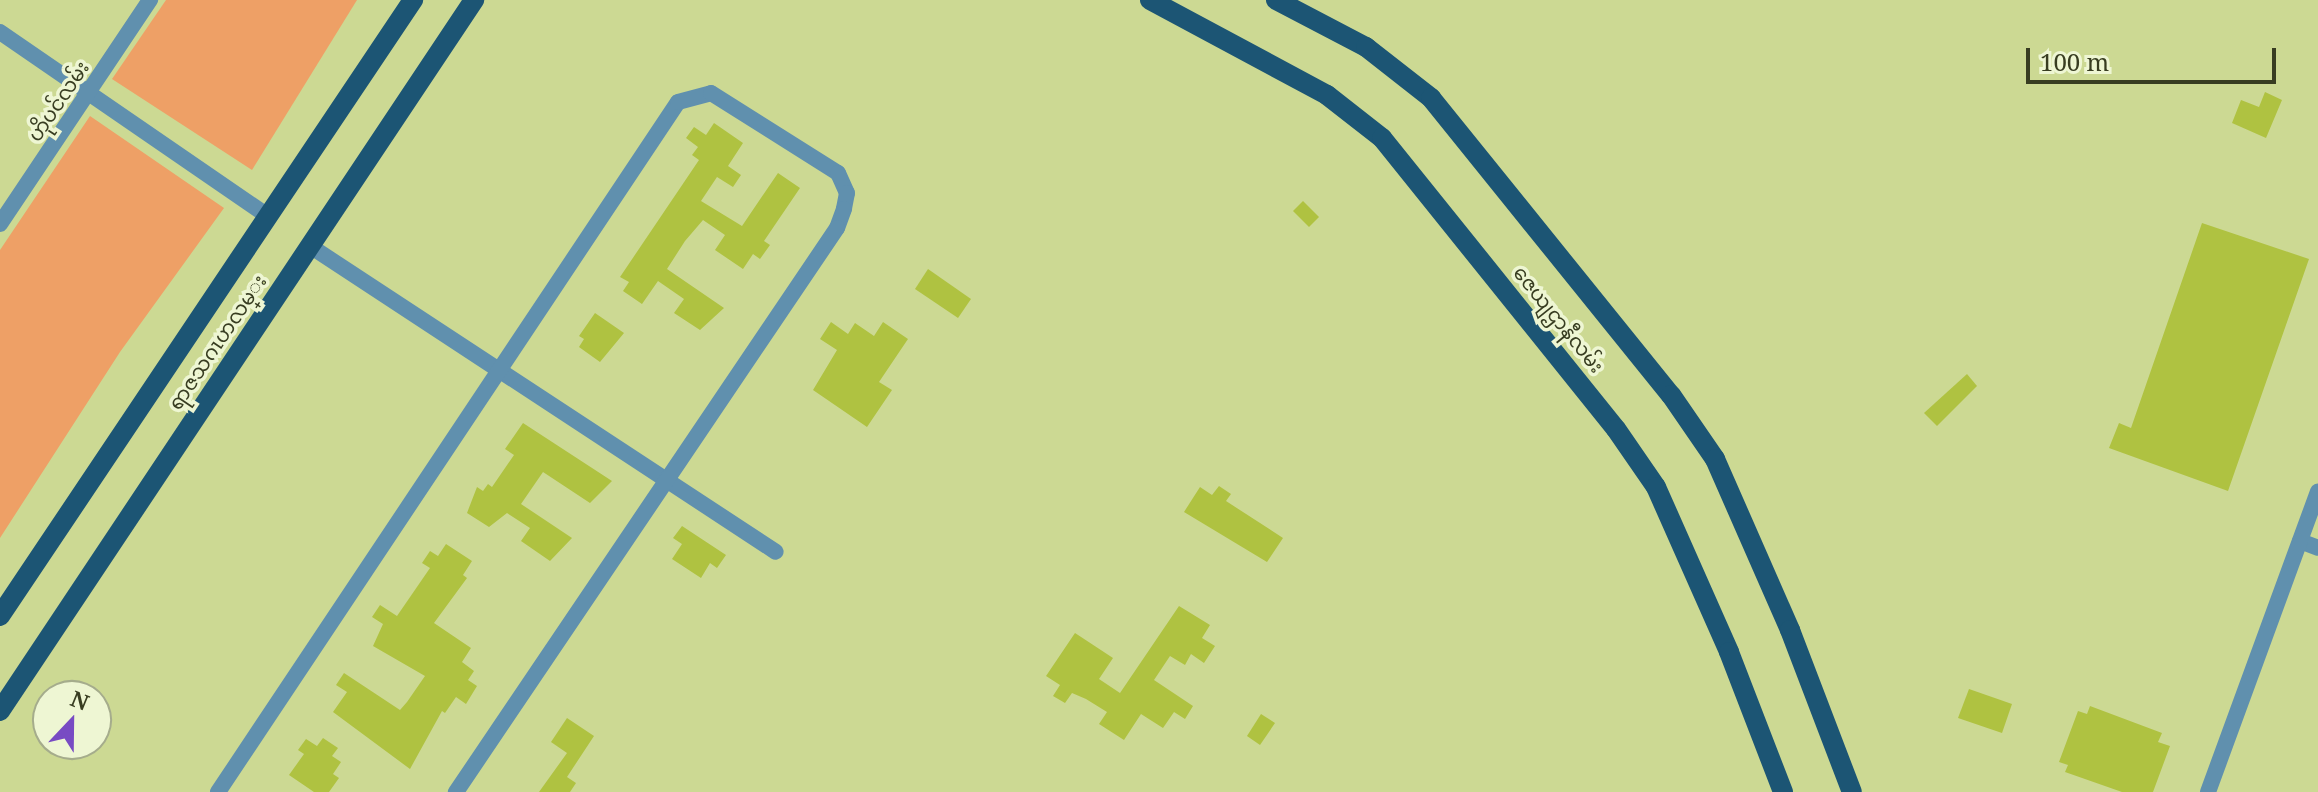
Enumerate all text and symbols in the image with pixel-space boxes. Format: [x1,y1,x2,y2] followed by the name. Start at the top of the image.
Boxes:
[2030,32,2280,82] scale bar
[2040,45,2109,78] text: 100 m
[22,56,94,146] street label: ဟိုပင်လမ်း
[1509,261,1609,377] street label: ဇေယျဌာနီလမ်း
[163,270,271,414] street label: ရာဇသဂၤဟလမ္း
[32,680,112,760] north arrow
[67,682,94,717] text: N

